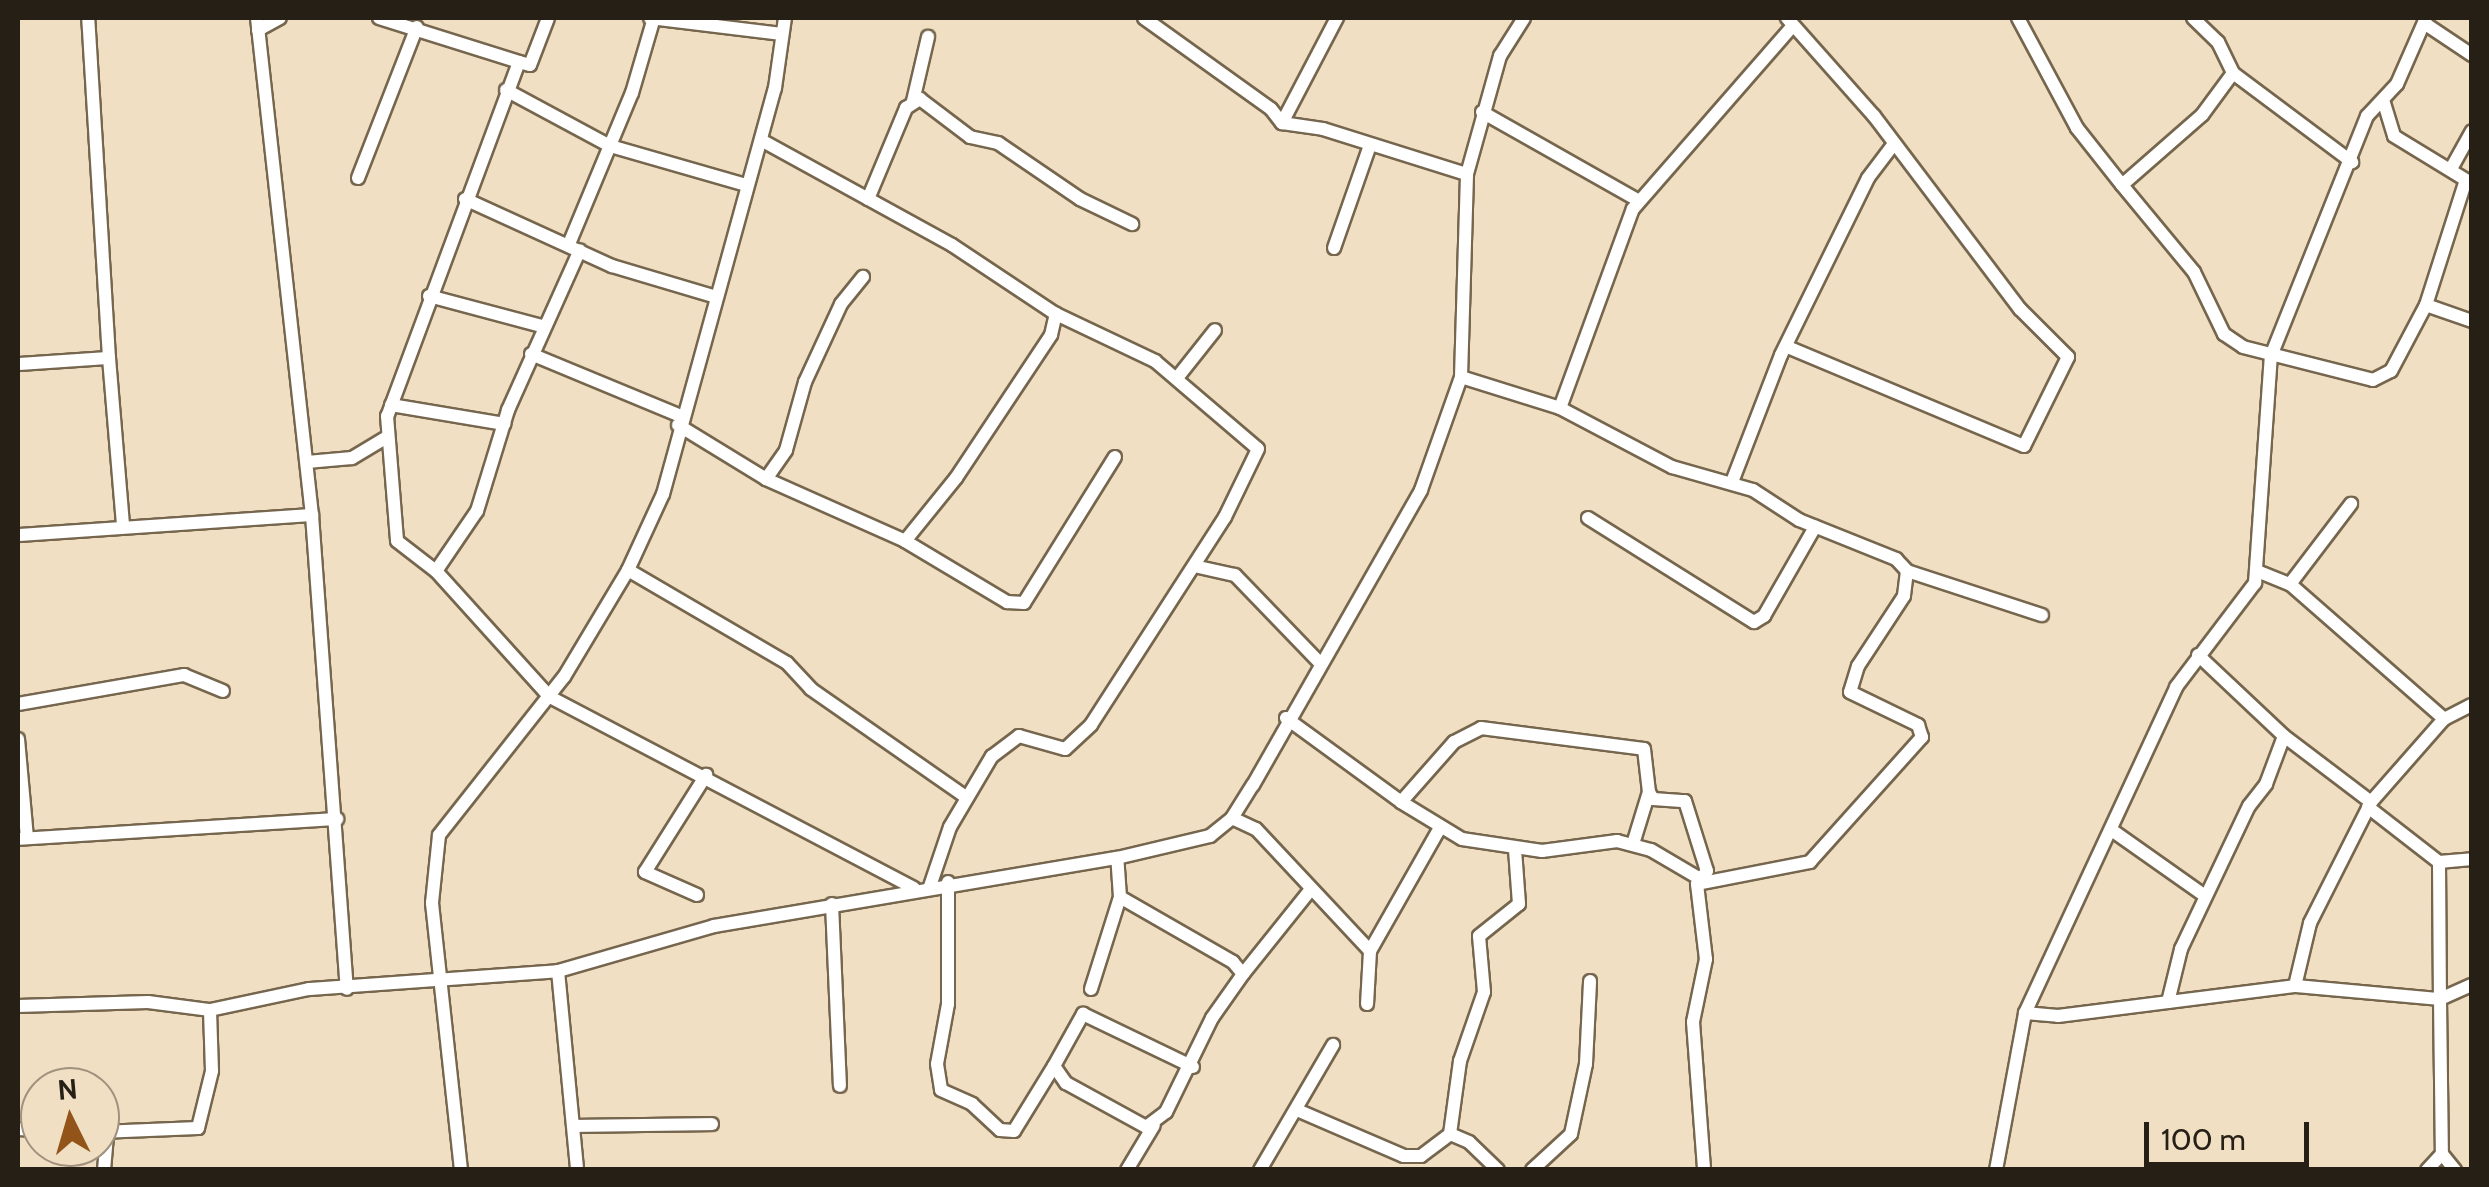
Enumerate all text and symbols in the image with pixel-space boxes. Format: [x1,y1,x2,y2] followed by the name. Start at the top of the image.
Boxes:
[20,1067,120,1167] north arrow
[56,1071,79,1107] text: N
[2149,1102,2314,1164] scale bar
[2161,1121,2246,1158] text: 100 m

